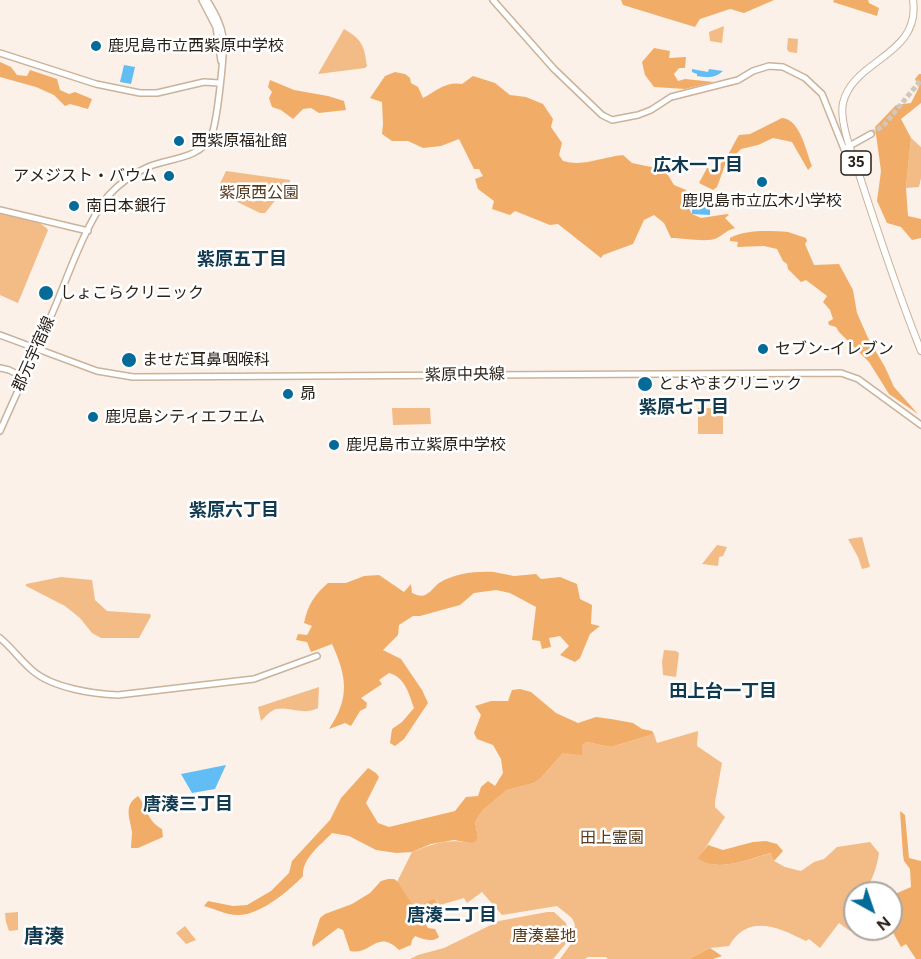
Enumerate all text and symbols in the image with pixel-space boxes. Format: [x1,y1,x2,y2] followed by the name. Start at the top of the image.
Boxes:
[108,36,284,56] place label: 鹿児島市立西紫原中学校
[89,39,103,53] marker: 鹿児島市立西紫原中学校
[191,131,287,151] place label: 西紫原福祉館
[172,134,186,148] marker: 西紫原福祉館
[841,151,871,175] road number: 35
[653,155,743,177] district label: 広木一丁目
[13,166,157,186] place label: アメジスト・バウム
[162,169,176,183] marker: アメジスト・バウム
[755,175,769,189] marker: 鹿児島市立広木小学校
[219,183,299,203] park label: 紫原西公園
[682,191,842,211] place label: 鹿児島市立広木小学校
[86,196,166,216] place label: 南日本銀行
[67,199,81,213] marker: 南日本銀行
[197,249,287,271] district label: 紫原五丁目
[60,283,204,303] place label: しょこらクリニック
[37,284,55,302] marker: しょこらクリニック
[9,314,59,394] street label: 郡元宇宿線
[775,339,894,359] place label: セブン-イレブン
[756,342,770,356] marker: セブン-イレブン
[142,350,270,370] place label: ませだ耳鼻咽喉科
[120,351,138,369] marker: ませだ耳鼻咽喉科
[425,365,505,385] street label: 紫原中央線
[658,374,802,394] place label: とよやまクリニック
[636,375,654,393] marker: とよやまクリニック
[300,384,316,404] place label: 昴
[281,387,295,401] marker: 昴
[639,397,729,419] district label: 紫原七丁目
[105,407,265,427] place label: 鹿児島シティエフエム
[86,410,100,424] marker: 鹿児島シティエフエム
[346,435,506,455] place label: 鹿児島市立紫原中学校
[327,438,341,452] marker: 鹿児島市立紫原中学校
[189,500,279,522] district label: 紫原六丁目
[669,681,777,703] district label: 田上台一丁目
[143,794,233,816] district label: 唐湊三丁目
[580,828,644,848] park label: 田上霊園
[843,881,903,941] north arrow
[407,905,497,927] district label: 唐湊二丁目
[873,912,894,935] text: N
[24,925,64,949] district label: 唐湊
[512,926,576,946] park label: 唐湊墓地

